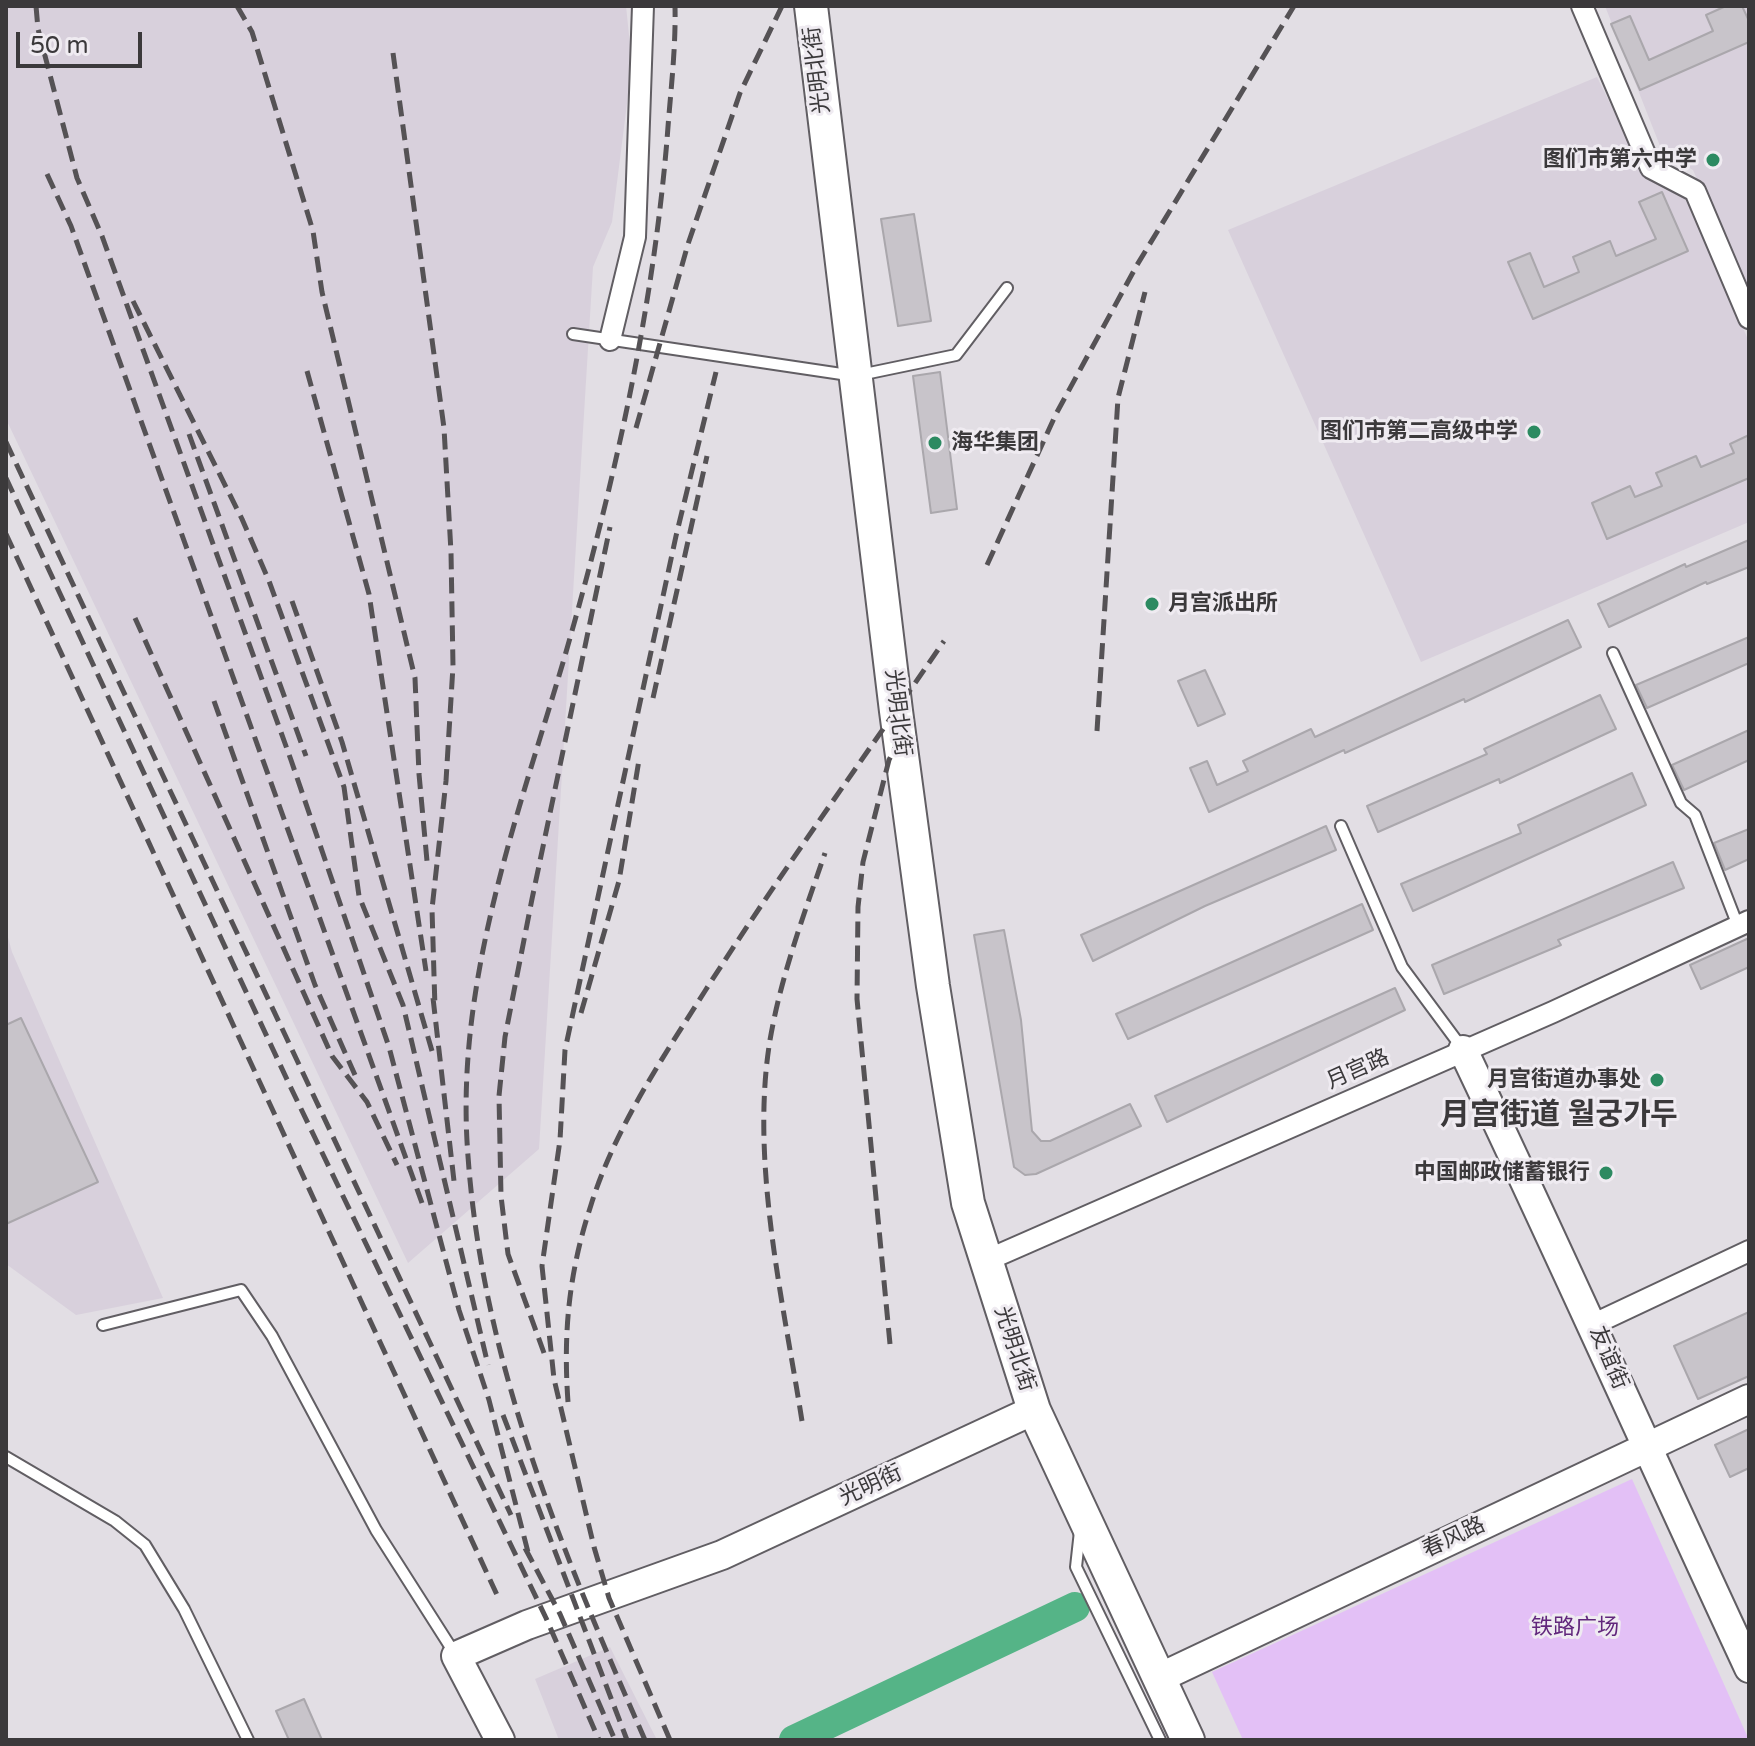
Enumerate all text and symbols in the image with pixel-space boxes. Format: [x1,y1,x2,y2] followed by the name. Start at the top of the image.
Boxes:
[20,16,146,66] scale bar
[800,25,836,115] street label: 光明北街
[30,31,88,60] text: 50 m
[1543,147,1697,173] place label: 图们市第六中学
[1704,151,1722,169] marker: 图们市第六中学
[1320,419,1518,445] place label: 图们市第二高级中学
[1525,423,1543,441] marker: 图们市第二高级中学
[951,430,1039,456] place label: 海华集团
[926,434,944,452] marker: 海华集团
[1168,591,1278,617] place label: 月宫派出所
[1143,595,1161,613] marker: 月宫派出所
[879,668,915,758] street label: 光明北街
[1322,1045,1394,1095] street label: 月宫路
[1487,1067,1641,1093] place label: 月宫街道办事处
[1648,1071,1666,1089] marker: 月宫街道办事处
[1440,1098,1678,1134] district label: 月宫街道 월궁가두
[1414,1160,1590,1186] place label: 中国邮政储蓄银行
[1597,1164,1615,1182] marker: 中国邮政储蓄银行
[988,1303,1040,1395] street label: 光明北街
[1583,1322,1633,1394] street label: 友谊街
[836,1460,906,1512] street label: 光明街
[1419,1512,1489,1564] street label: 春风路
[1531,1615,1619,1641] park label: 铁路广场

